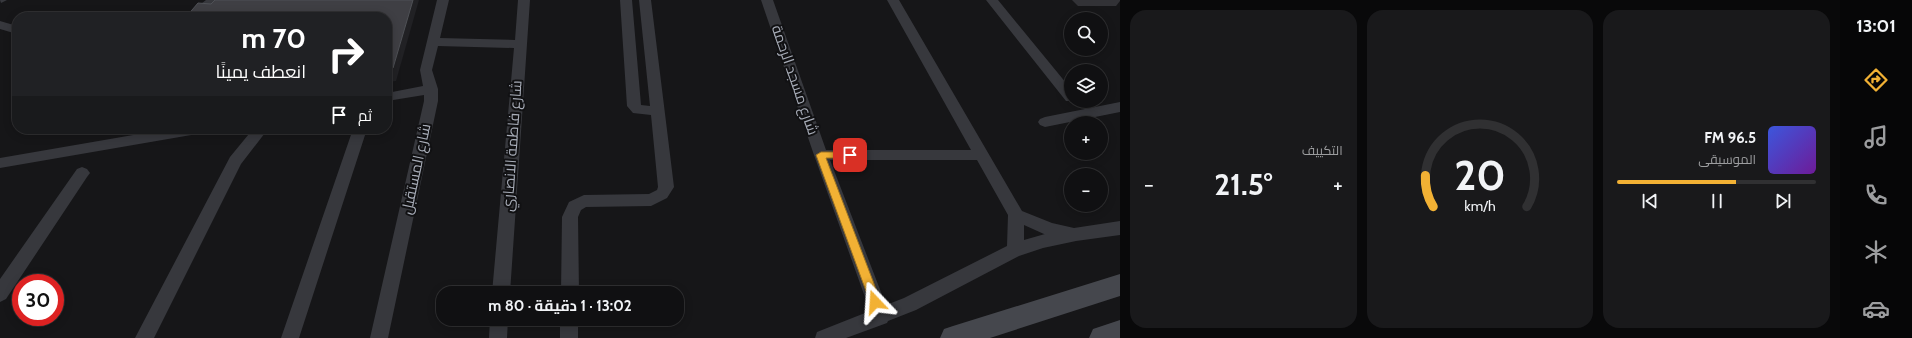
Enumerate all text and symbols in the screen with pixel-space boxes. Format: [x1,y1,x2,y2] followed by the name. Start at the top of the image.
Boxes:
[1064,12,1108,212] map controls
[1064,12,1108,56] button: search
[1856,15,1896,37] text: 13:01
[242,21,306,55] text: 70 m
[766,23,822,138] street label: شارع مسجد الرحمة
[320,28,372,80] icon: right
[216,61,306,83] text: انعطف يمينًا
[1064,64,1108,108] button: layers
[1862,66,1890,94] icon: directions
[498,80,529,212] street label: شارع فاطمة الانصاري
[328,104,350,126] icon: arrive
[358,107,372,125] text: ثم
[1064,116,1108,160] button: +
[398,122,436,217] street label: شارع المستقبل
[1862,123,1890,151] icon: music
[1704,129,1756,147] text: 96.5 FM
[833,138,867,172] pin
[1302,142,1343,158] text: التكييف
[839,144,861,166] icon: arrive
[1454,150,1506,200] text: 20
[1698,151,1756,167] text: الموسيقى
[1214,166,1273,203] text: 21.5°
[1064,168,1108,212] button: −
[1144,171,1154,198] text: −
[1333,171,1343,198] text: +
[1862,181,1890,209] icon: phone
[1639,190,1661,212] icon: previous
[1706,190,1728,212] icon: pause
[1772,190,1794,212] icon: next
[1464,197,1496,215] text: km/h
[1862,238,1890,266] icon: climate
[12,274,64,326] speed limit sign: 30
[854,281,896,323] position arrow
[1862,295,1890,323] icon: car
[488,297,632,315] text: 13:02 · 1 دقيقة · 80 m

